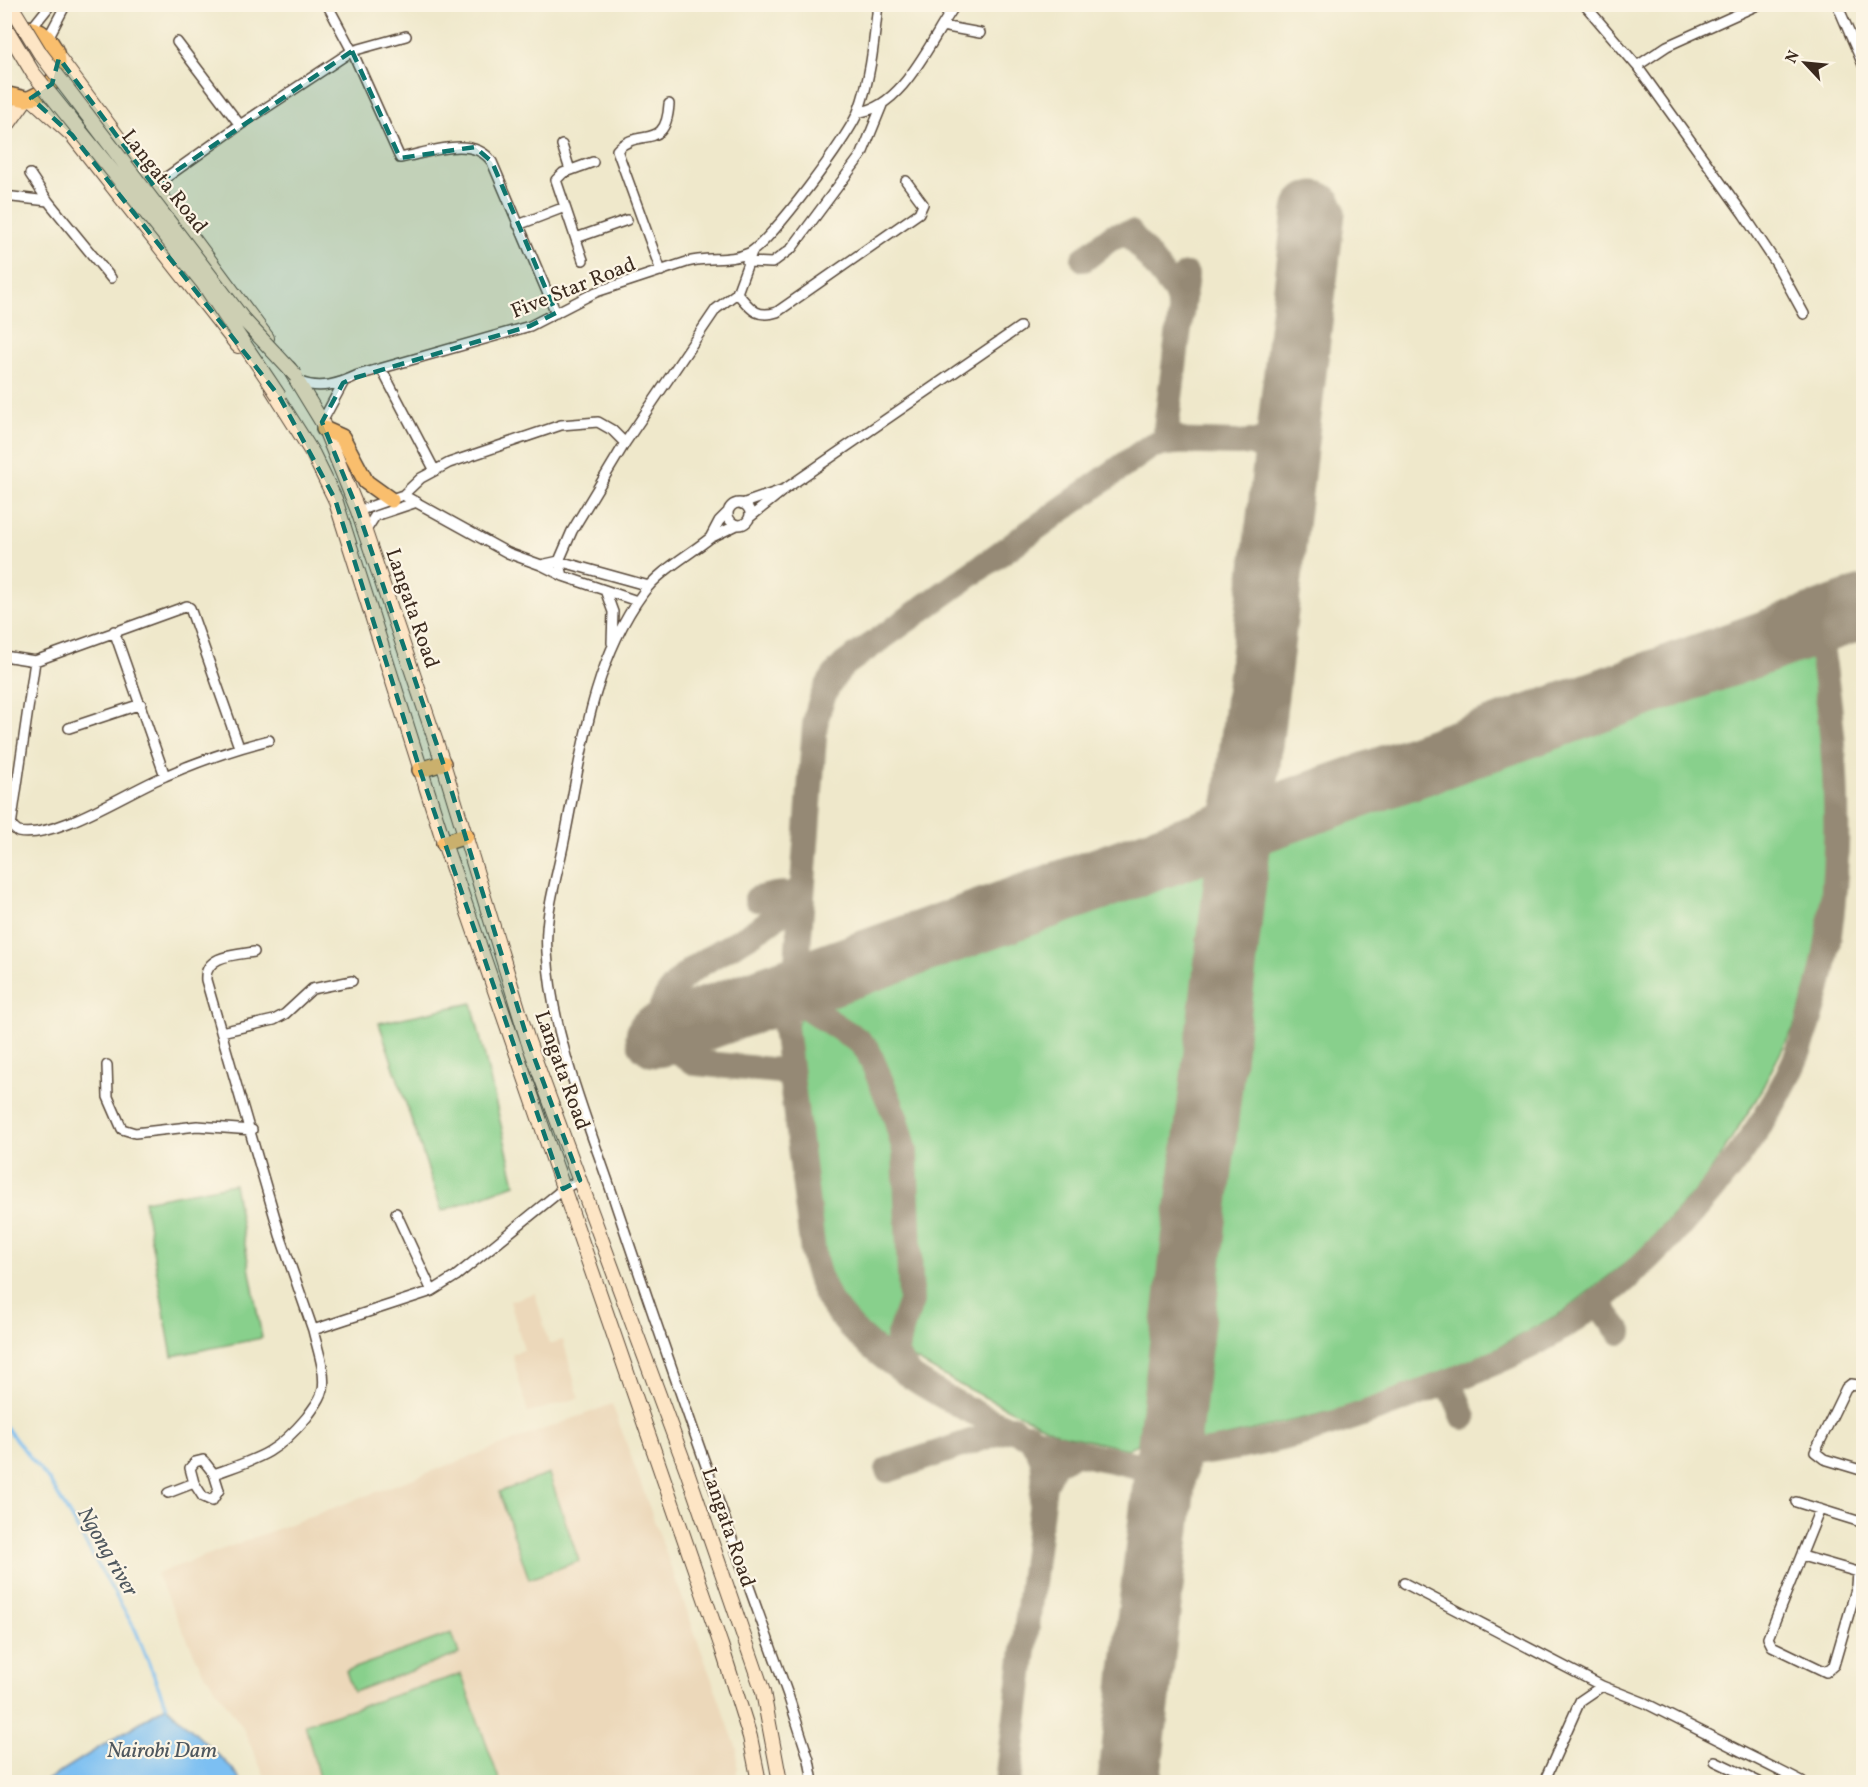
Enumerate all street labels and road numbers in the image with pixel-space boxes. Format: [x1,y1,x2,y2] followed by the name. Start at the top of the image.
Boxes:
[114,124,214,240] street label: Langata Road
[507,250,640,327] street label: Five Star Road
[378,545,446,672] street label: Langata Road
[527,1007,597,1134] street label: Langata Road
[694,1464,762,1591] street label: Langata Road

